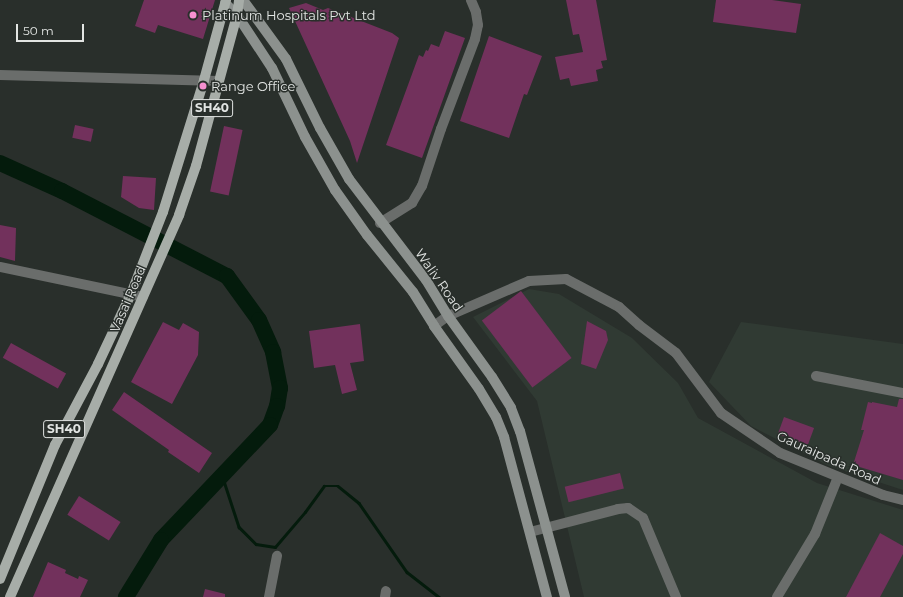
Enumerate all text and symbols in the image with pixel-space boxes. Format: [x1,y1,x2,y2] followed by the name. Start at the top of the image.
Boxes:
[202,7,376,23] place label: Platinum Hospitals Pvt Ltd
[187,9,199,21] marker: Platinum Hospitals Pvt Ltd
[18,16,86,42] scale bar
[23,23,54,38] text: 50 m
[211,78,295,94] place label: Range Office
[198,81,208,91] marker: Range Office
[191,98,233,118] road number: SH40
[412,246,466,314] street label: Waliv Road
[107,263,149,335] street label: Vasai Road
[43,419,85,439] road number: SH40
[774,428,884,488] street label: Gauraipada Road

